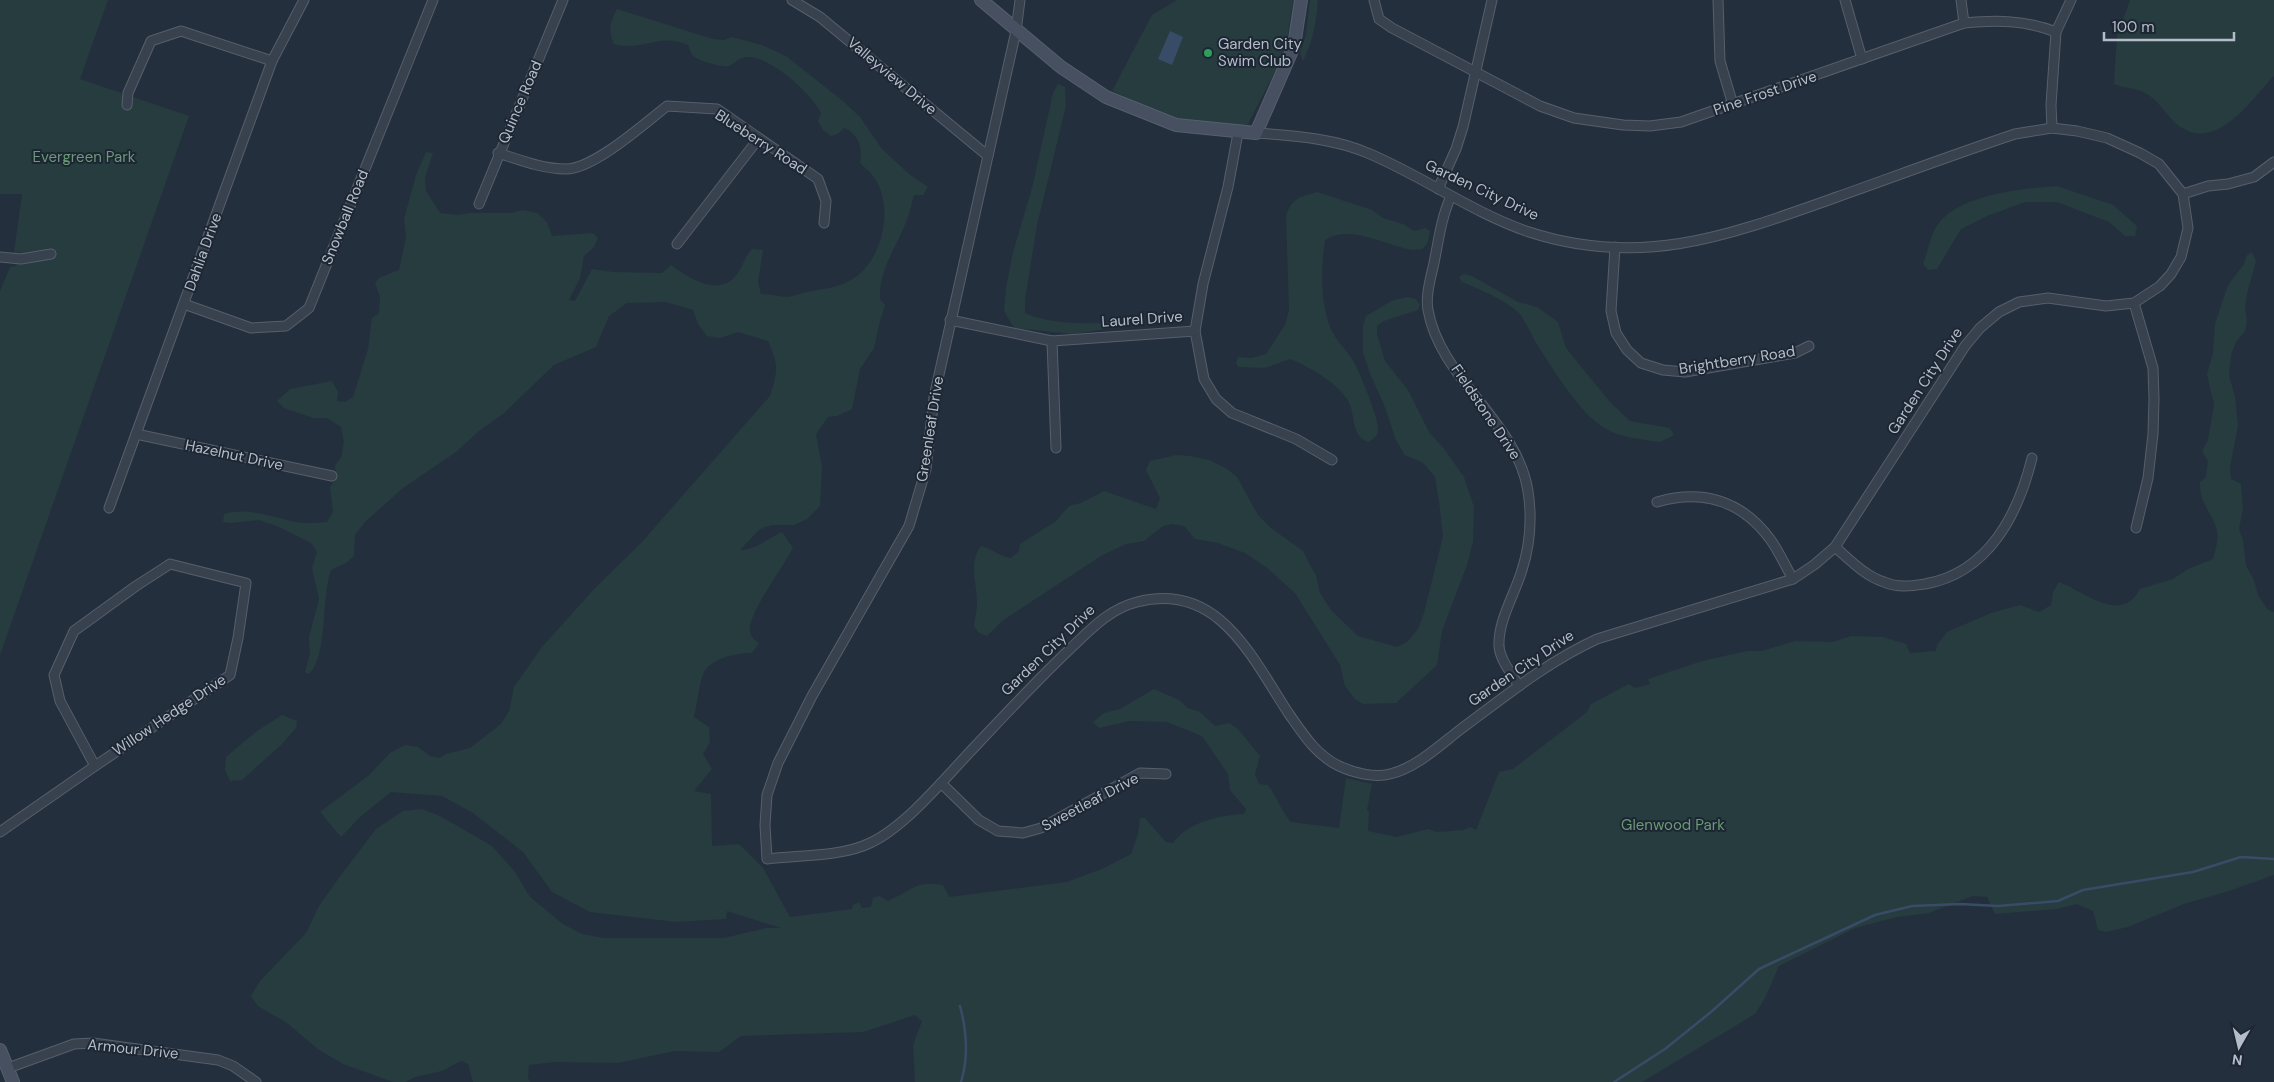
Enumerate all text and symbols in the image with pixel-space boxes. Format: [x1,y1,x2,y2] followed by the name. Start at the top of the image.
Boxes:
[2104,10,2234,42] scale bar
[2112,17,2155,37] text: 100 m
[843,33,941,119] street label: Valleyview Drive
[1218,34,1303,71] place label: Garden City Swim Club
[1202,47,1214,59] marker: Garden City Swim Club
[494,57,546,147] street label: Quince Road
[1711,66,1819,120] street label: Pine Frost Drive
[711,105,811,179] street label: Blueberry Road
[33,147,136,167] park label: Evergreen Park
[1422,155,1542,225] street label: Garden City Drive
[317,167,373,267] street label: Snowball Road
[180,210,226,294] street label: Dahlia Drive
[1101,306,1183,332] street label: Laurel Drive
[1883,324,1967,438] street label: Garden City Drive
[1677,341,1797,379] street label: Brightberry Road
[1447,360,1525,464] street label: Fieldstone Drive
[912,375,948,483] street label: Greenleaf Drive
[183,435,285,475] street label: Hazelnut Drive
[997,600,1099,700] street label: Garden City Drive
[1464,625,1578,711] street label: Garden City Drive
[108,669,230,761] street label: Willow Hedge Drive
[1038,768,1142,836] street label: Sweetleaf Drive
[1621,815,1725,835] park label: Glenwood Park
[2214,1022,2264,1072] north arrow
[86,1034,180,1064] street label: Armour Drive
[2231,1050,2244,1069] text: N

